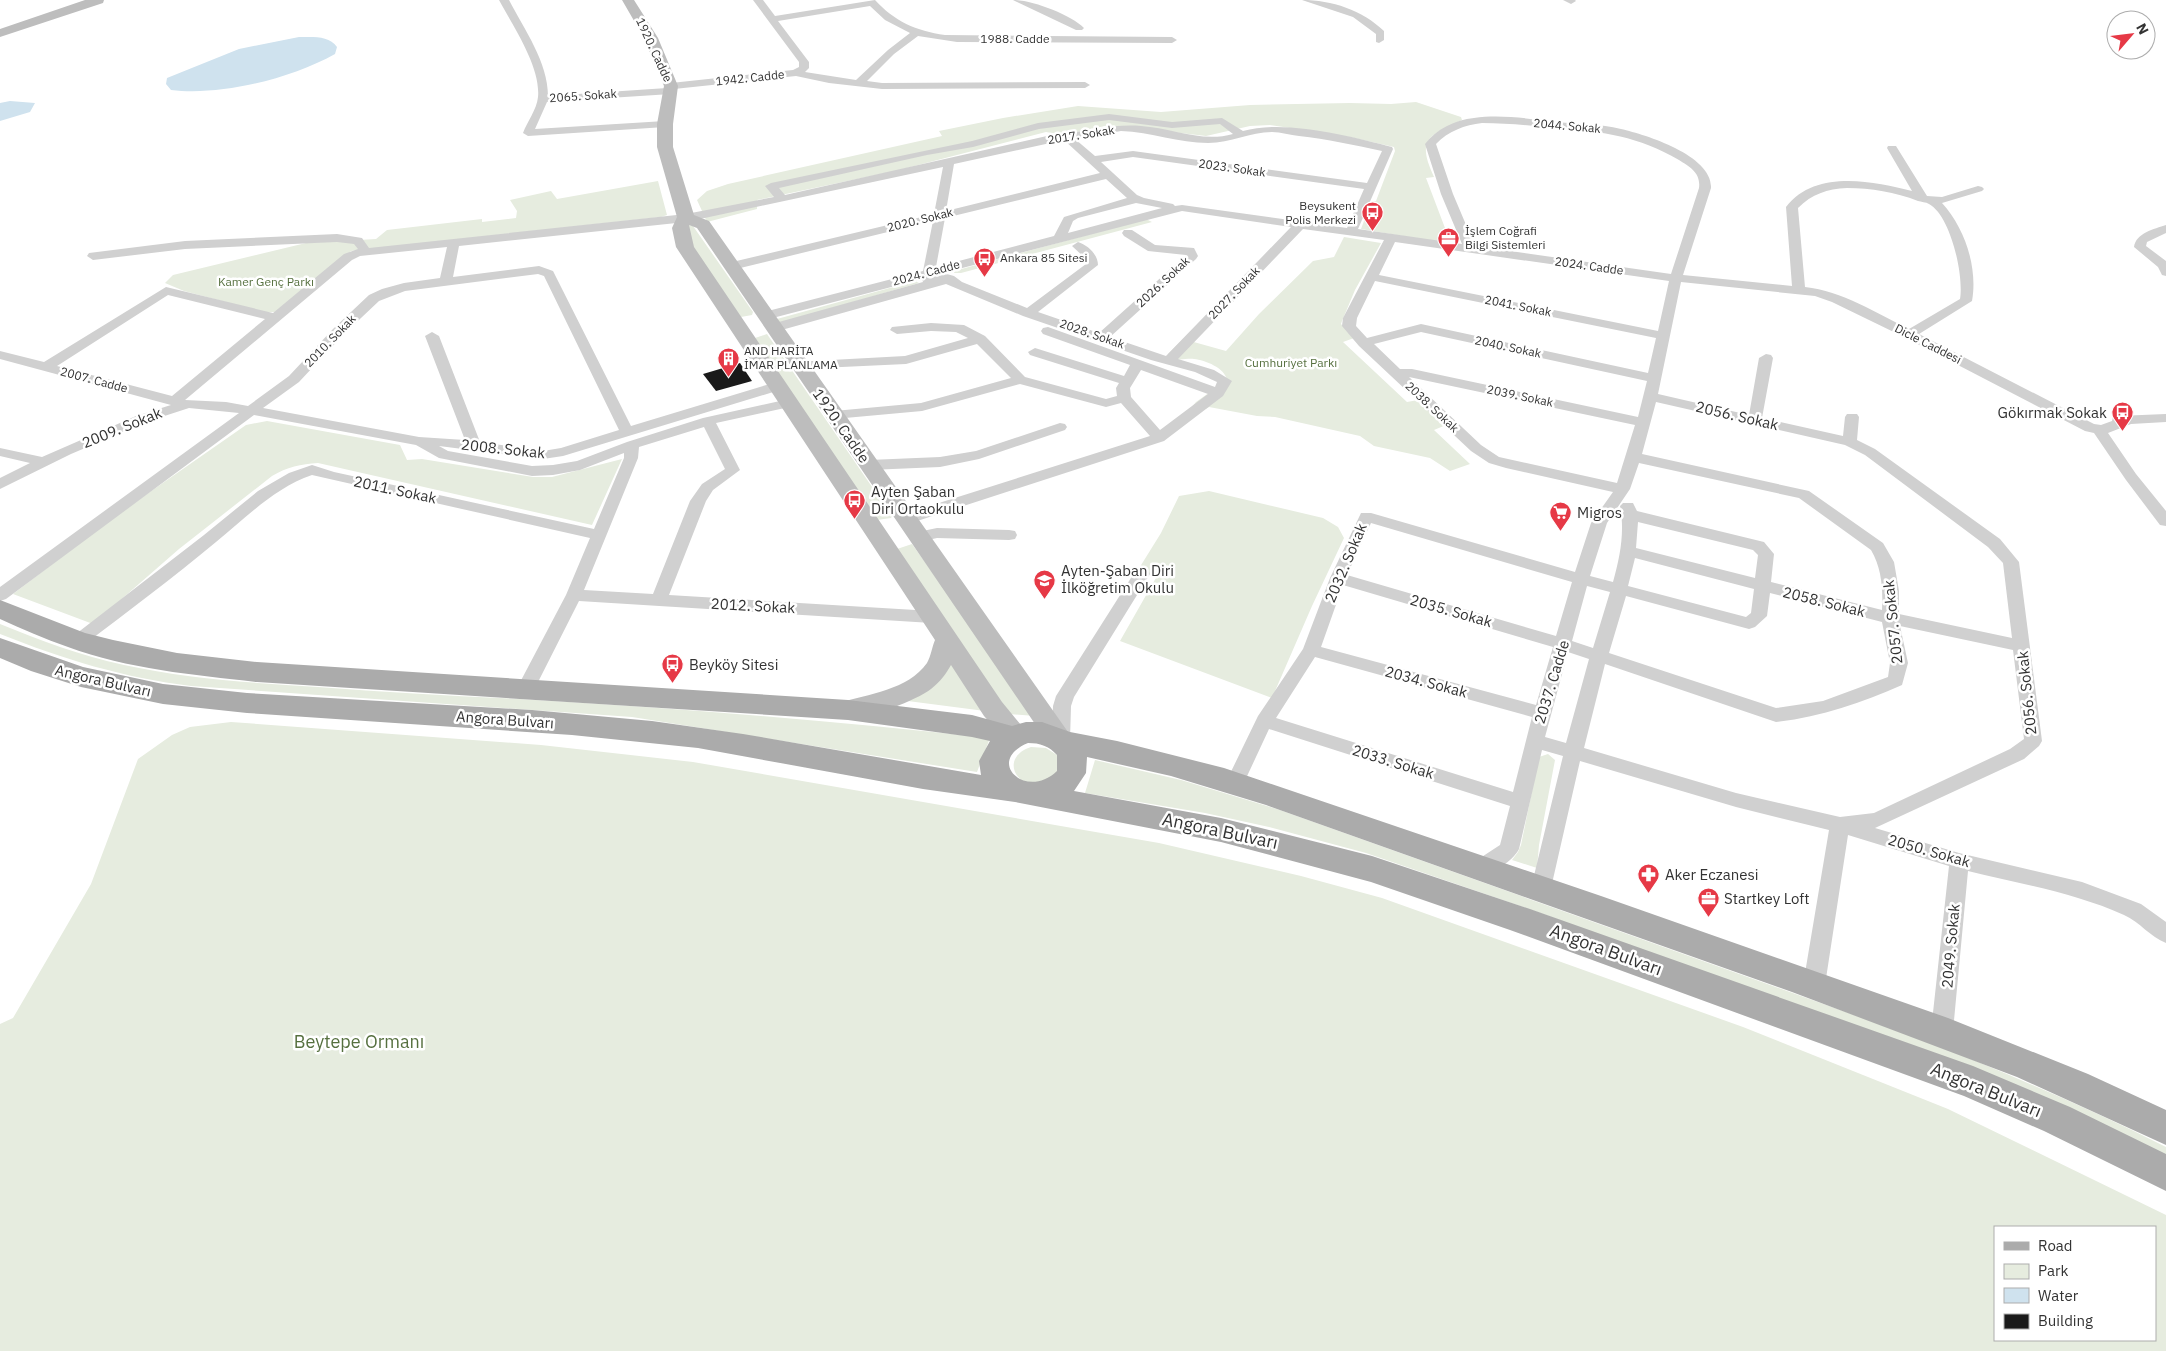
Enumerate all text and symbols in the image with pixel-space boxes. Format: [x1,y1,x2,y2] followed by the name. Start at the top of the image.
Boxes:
[2106,10,2156,60] north arrow
[633,15,676,85] street label: 1920. Cadde
[2132,20,2153,38] text: N
[980,31,1050,46] street label: 1988. Cadde
[715,66,786,89] street label: 1942. Cadde
[549,86,618,105] street label: 2065. Sokak
[1533,115,1602,136] street label: 2044. Sokak
[1046,122,1116,147] street label: 2017. Sokak
[1198,155,1267,180] street label: 2023. Sokak
[1285,198,1356,227] place label: Beysukent Polis Merkezi
[1360,201,1384,232] bus stop icon: Beysukent Polis Merkezi
[885,204,955,235] street label: 2020. Sokak
[1465,223,1546,252] place label: İşlem Coğrafi Bilgi Sistemleri
[1437,226,1461,257] office icon: İşlem Coğrafi Bilgi Sistemleri
[972,246,996,277] bus stop icon: Ankara 85 Sitesi
[1000,250,1088,265] place label: Ankara 85 Sitesi
[1133,253,1193,310] street label: 2026. Sokak
[1554,253,1625,278] street label: 2024. Cadde
[890,256,962,289] street label: 2024. Cadde
[1205,263,1263,322] street label: 2027. Sokak
[218,274,314,289] park label: Kamer Genç Parkı
[1483,292,1553,319] street label: 2041. Sokak
[301,311,359,370] street label: 2010. Sokak
[1058,315,1127,352] street label: 2028. Sokak
[1892,320,1964,367] street label: Dicle Caddesi
[1473,332,1543,361] street label: 2040. Sokak
[744,343,838,372] place label: AND HARİTA İMAR PLANLAMA
[716,346,740,377] building icon: AND HARİTA İMAR PLANLAMA
[1245,355,1337,370] park label: Cumhuriyet Parkı
[59,363,130,396] street label: 2007. Cadde
[1403,378,1463,436] street label: 2038. Sokak
[1485,381,1555,410] street label: 2039. Sokak
[809,385,874,467] street label: 1920. Cadde
[1694,397,1780,434] street label: 2056. Sokak
[2111,401,2135,432] bus stop icon: Gökırmak Sokak
[79,403,165,452] street label: 2009. Sokak
[1998,403,2107,422] place label: Gökırmak Sokak
[460,435,546,462] street label: 2008. Sokak
[352,471,438,508] street label: 2011. Sokak
[871,482,964,518] place label: Ayten Şaban Diri Ortaokulu
[843,489,867,520] bus stop icon: Ayten Şaban Diri Ortaokulu
[1549,501,1573,532] supermarket icon: Migros
[1577,503,1622,522] place label: Migros
[1320,520,1371,605] street label: 2032. Sokak
[1061,561,1174,597] place label: Ayten-Şaban Diri İlköğretim Okulu
[1033,568,1057,599] school or university icon: Ayten-Şaban Diri İlköğretim Okulu
[1879,579,1906,665] street label: 2057. Sokak
[1781,582,1867,621] street label: 2058. Sokak
[1408,590,1494,631] street label: 2035. Sokak
[710,594,796,617] street label: 2012. Sokak
[1530,638,1573,726] street label: 2037. Cadde
[2013,650,2040,736] street label: 2056. Sokak
[661,653,685,684] bus stop icon: Beyköy Sitesi
[689,655,778,674] place label: Beyköy Sitesi
[53,660,153,701] street label: Angora Bulvarı
[1383,661,1469,702] street label: 2034. Sokak
[455,707,555,732] street label: Angora Bulvarı
[1350,740,1436,783] street label: 2033. Sokak
[1160,807,1280,854] street label: Angora Bulvarı
[1886,830,1972,871] street label: 2050. Sokak
[1637,863,1661,894] pharmacy icon: Aker Eczanesi
[1665,865,1758,884] place label: Aker Eczanesi
[1696,887,1720,918] office icon: Startkey Loft
[1724,889,1809,908] place label: Startkey Loft
[1937,903,1964,989] street label: 2049. Sokak
[1547,919,1665,980] street label: Angora Bulvarı
[294,1030,424,1053] park label: Beytepe Ormanı
[1927,1057,2045,1122] street label: Angora Bulvarı
[1994,1226,2156,1341] legend
[2038,1236,2073,1255] text: Road
[2038,1261,2068,1280] text: Park
[2038,1286,2079,1305] text: Water
[2038,1311,2093,1330] text: Building

